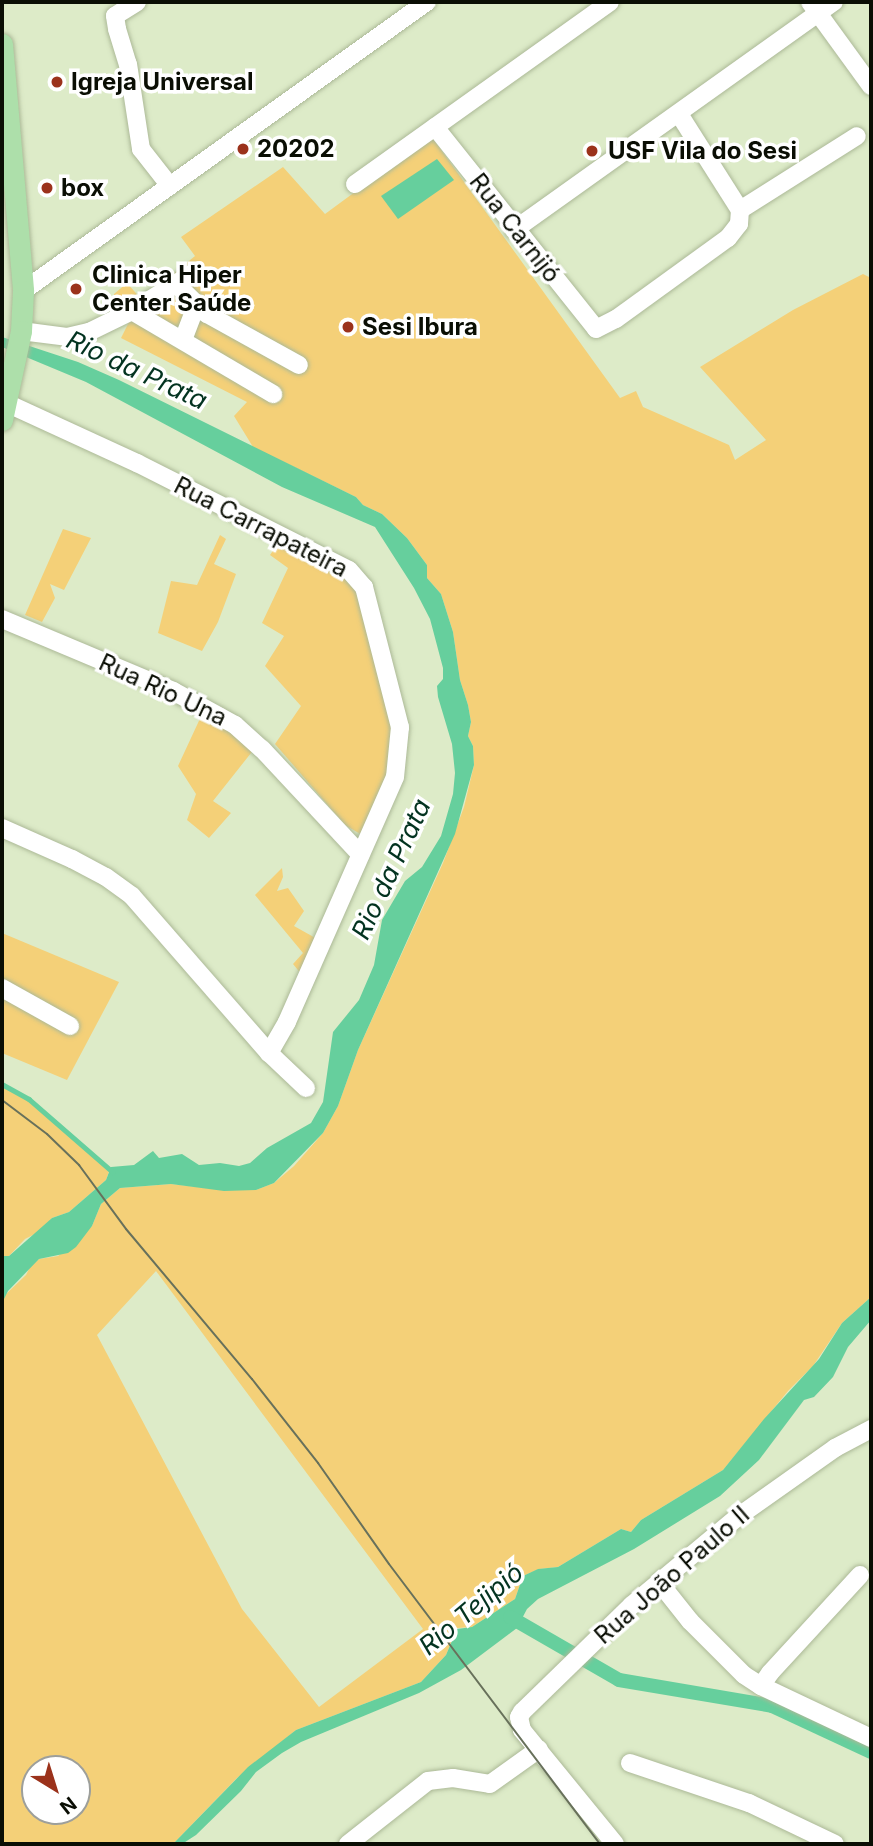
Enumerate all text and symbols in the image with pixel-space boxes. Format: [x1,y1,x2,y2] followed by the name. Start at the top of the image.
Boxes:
[71,68,253,96] place label: Igreja Universal
[49,74,65,90] marker: Igreja Universal
[257,135,335,163] place label: 20202
[608,137,797,165] place label: USF Vila do Sesi
[235,141,251,157] marker: 20202
[582,141,602,161] marker: USF Vila do Sesi
[463,168,567,288] street label: Rua Carnijó
[61,174,104,202] place label: box
[39,180,55,196] marker: box
[92,261,251,317] place label: Clinica Hiper Center Saúde
[66,279,86,299] marker: Clinica Hiper Center Saúde
[362,313,478,341] place label: Sesi Ibura
[340,319,356,335] marker: Sesi Ibura
[62,324,212,416] water label: Rio da Prata
[169,471,353,583] street label: Rua Carrapateira
[94,648,232,732] street label: Rua Rio Una
[345,794,437,944] water label: Rio da Prata
[589,1500,755,1650] street label: Rua João Paulo II
[413,1557,529,1661] water label: Rio Tejipió
[21,1755,91,1825] north arrow
[55,1792,81,1819] text: N

